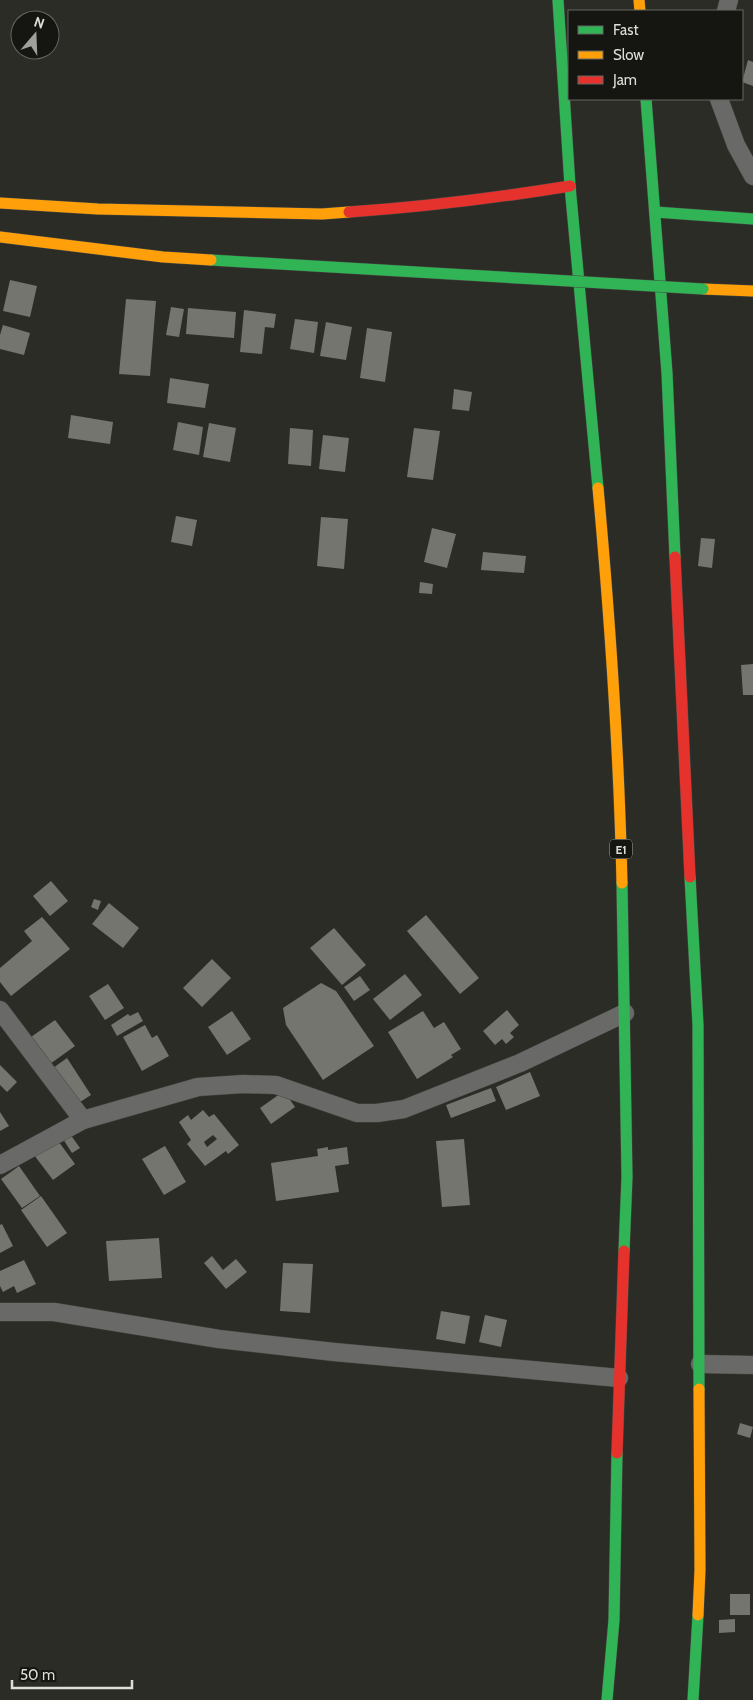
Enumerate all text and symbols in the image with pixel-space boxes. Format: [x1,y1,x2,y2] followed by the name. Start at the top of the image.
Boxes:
[10,10,60,60] north arrow
[568,10,743,100] legend
[32,13,47,33] text: N
[613,21,638,39] text: Fast
[613,46,644,64] text: Slow
[612,71,637,89] text: Jam
[610,840,632,859] road number: E1
[12,1658,132,1690] scale bar
[20,1666,55,1684] text: 50 m

